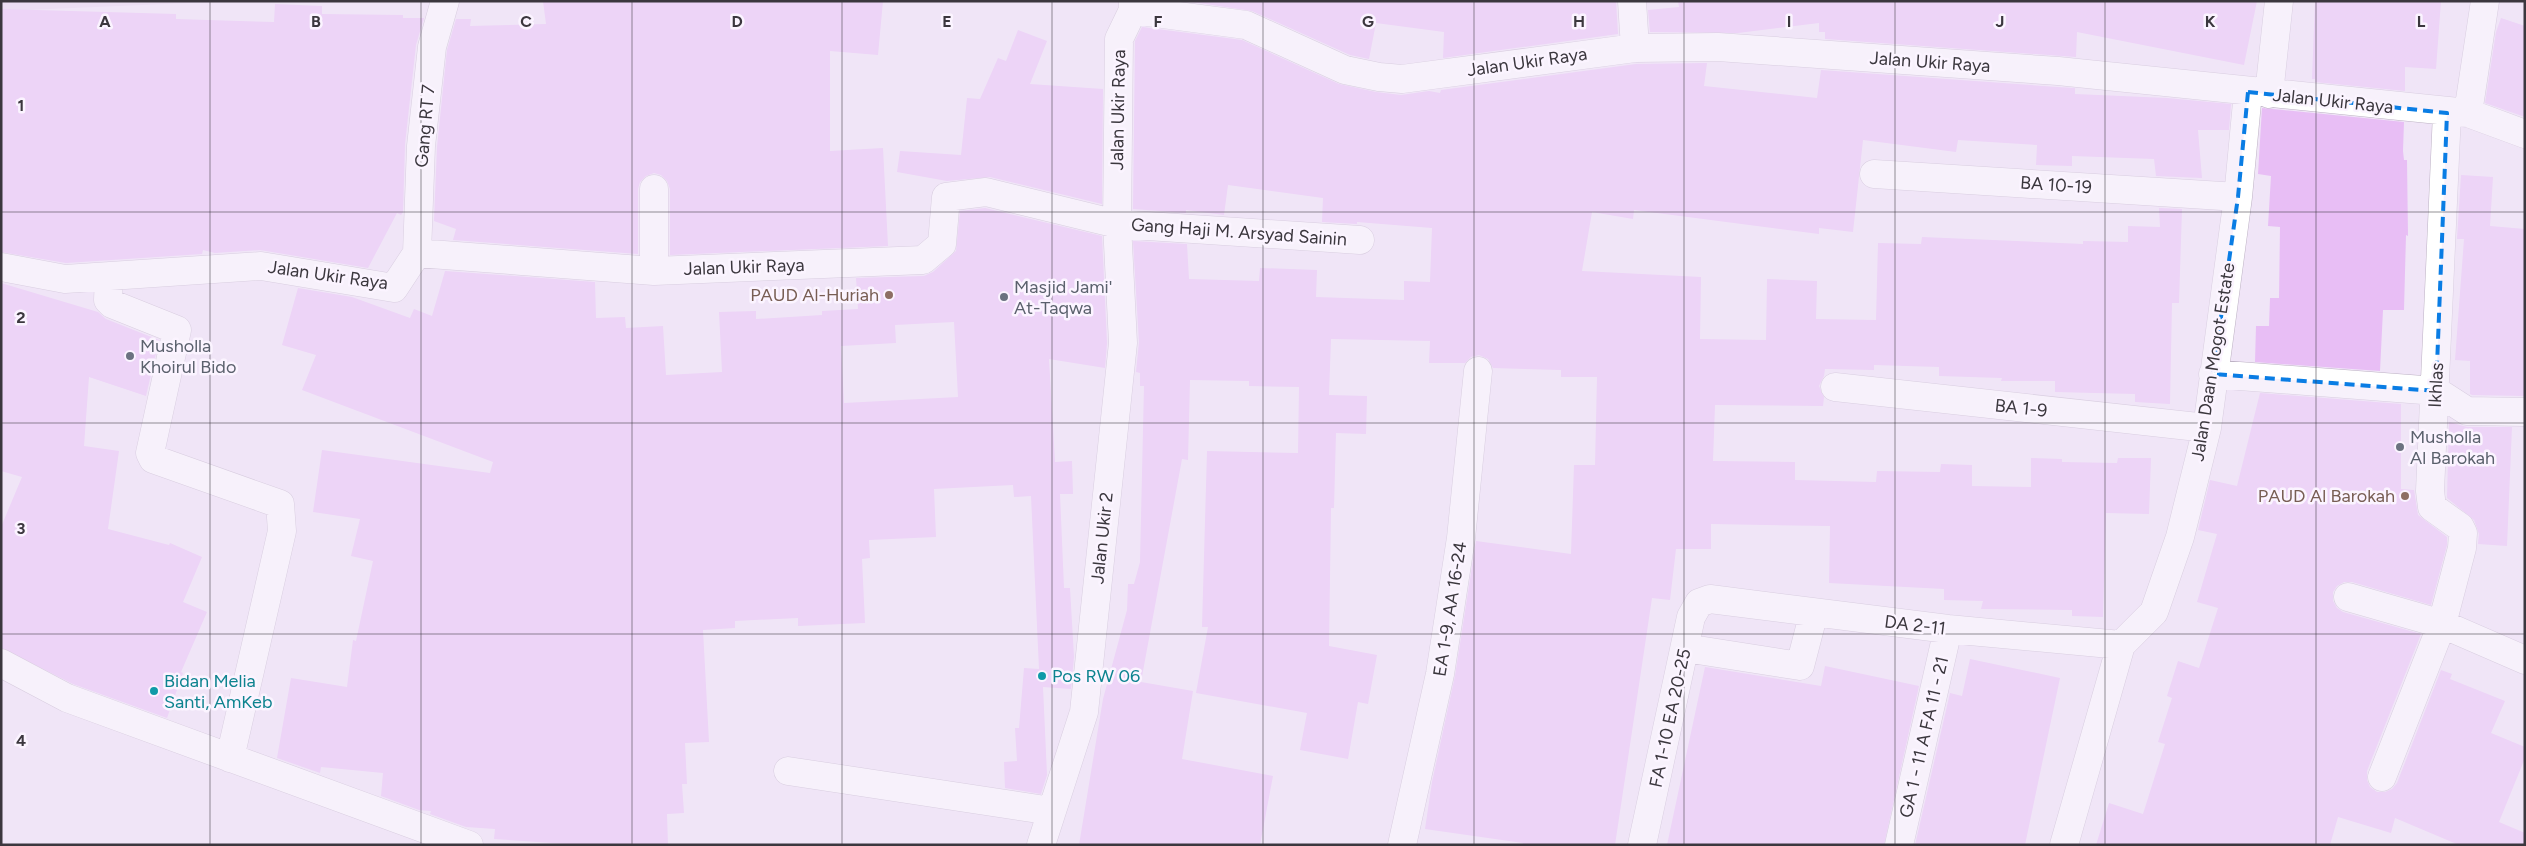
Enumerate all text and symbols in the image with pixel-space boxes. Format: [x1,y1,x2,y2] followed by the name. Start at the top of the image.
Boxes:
[99,12,111,31] text: A
[311,12,321,31] text: B
[520,12,532,31] text: C
[731,12,743,31] text: D
[942,12,952,31] text: E
[1154,12,1163,31] text: F
[1362,12,1374,31] text: G
[1573,12,1585,31] text: H
[1787,12,1791,31] text: I
[1996,12,2004,31] text: J
[2205,12,2216,31] text: K
[2417,12,2426,31] text: L
[1466,43,1588,81] street label: Jalan Ukir Raya
[1869,47,1991,77] street label: Jalan Ukir Raya
[1106,49,1130,171] street label: Jalan Ukir Raya
[410,83,440,168] street label: Gang RT 7
[2272,84,2394,118] street label: Jalan Ukir Raya
[18,96,24,115] text: 1
[2019,172,2093,198] street label: BA 10-19
[1130,213,1348,251] street label: Gang Haji M. Arsyad Sainin
[683,254,805,280] street label: Jalan Ukir Raya
[267,256,389,294] street label: Jalan Ukir Raya
[2186,261,2240,463] street label: Jalan Daan Mogot Estate
[1014,276,1112,319] place label: Masjid Jami' At-Taqwa
[750,284,879,306] place label: PAUD Al-Huriah
[883,289,895,301] marker: PAUD Al-Huriah
[998,291,1010,303] marker: Masjid Jami' At-Taqwa
[16,308,26,327] text: 2
[140,335,236,378] place label: Musholla Khoirul Bido
[124,350,136,362] marker: Musholla Khoirul Bido
[2424,362,2448,408] street label: Ikhlas
[1994,394,2048,422] street label: BA 1-9
[2410,426,2495,469] place label: Musholla Al Barokah
[2394,441,2406,453] marker: Musholla Al Barokah
[2258,485,2395,507] place label: PAUD Al Barokah
[2399,490,2411,502] marker: PAUD Al Barokah
[1086,491,1118,585] street label: Jalan Ukir 2
[17,519,26,538] text: 3
[1428,540,1472,678] street label: EA 1-9, AA 16-24
[1883,610,1947,640] street label: DA 2-11
[1645,646,1695,790] street label: FA 1-10 EA 20-25
[1895,654,1953,820] street label: GA 1 - 11 A FA 11 - 21
[1052,665,1140,687] place label: Pos RW 06
[164,670,272,713] place label: Bidan Melia Santi, AmKeb
[1036,670,1048,682] marker: Pos RW 06
[148,685,160,697] marker: Bidan Melia Santi, AmKeb
[16,731,26,750] text: 4

